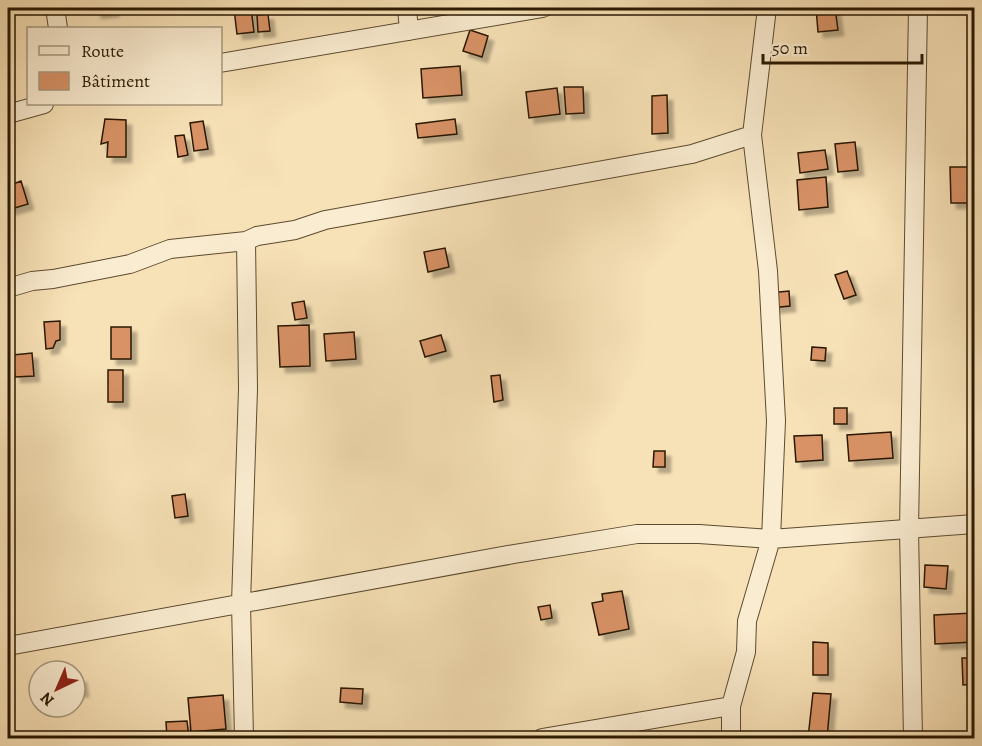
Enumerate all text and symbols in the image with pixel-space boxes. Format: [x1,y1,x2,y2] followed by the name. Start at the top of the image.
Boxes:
[27,27,222,105] legend
[763,27,922,65] scale bar
[772,36,808,60] text: 50 m
[81,39,124,63] text: Route
[81,69,150,93] text: Bâtiment
[27,659,87,719] north arrow
[35,687,59,711] text: N

